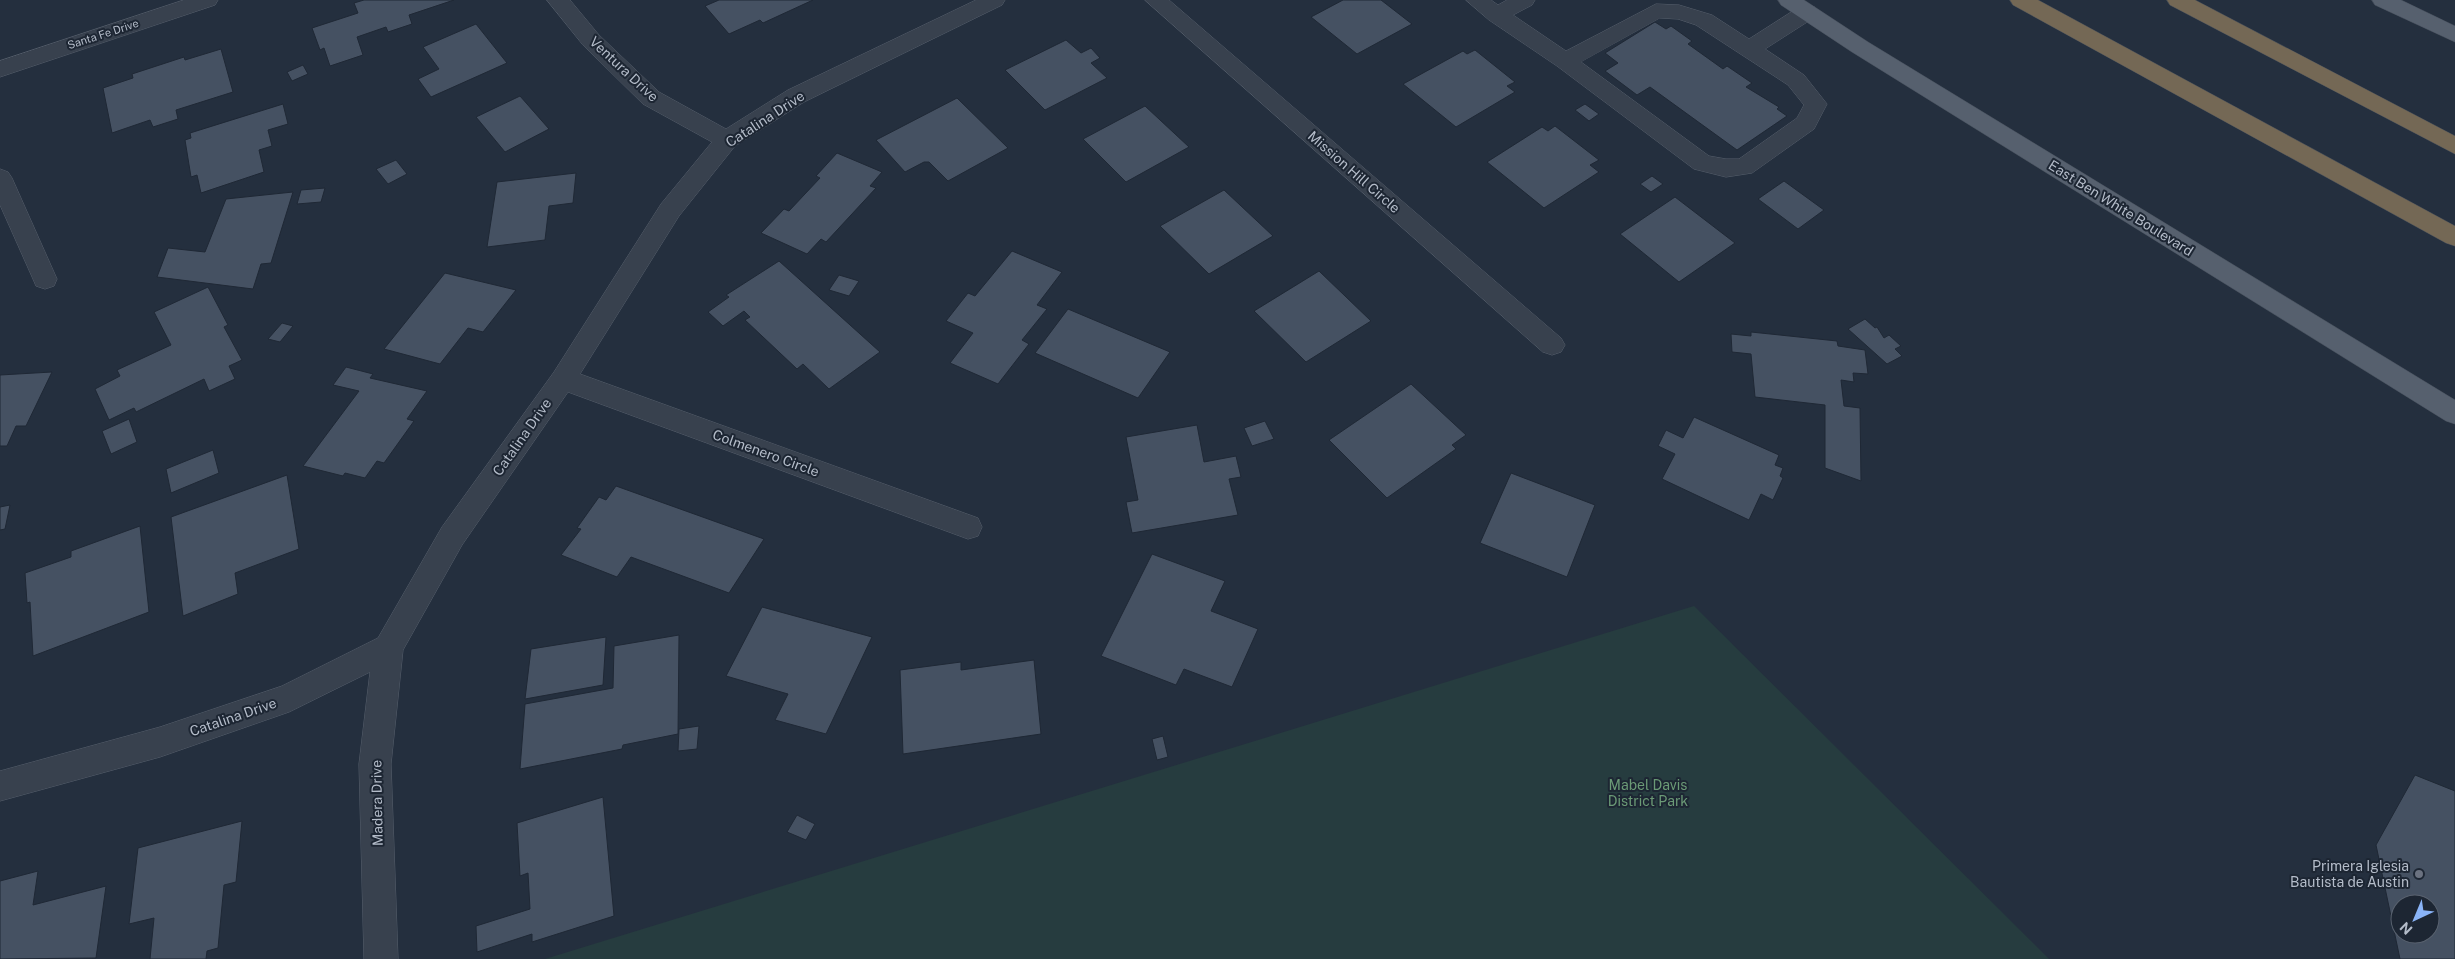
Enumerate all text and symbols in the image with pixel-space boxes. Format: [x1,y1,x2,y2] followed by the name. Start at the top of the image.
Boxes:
[66,17,140,51] street label: Santa Fe Drive
[586,33,662,105] street label: Ventura Drive
[723,88,807,150] street label: Catalina Drive
[1305,128,1403,216] street label: Mission Hill Circle
[2046,157,2196,259] street label: East Ben White Boulevard
[489,395,555,479] street label: Catalina Drive
[711,426,822,480] street label: Colmenero Circle
[188,695,278,739] street label: Catalina Drive
[368,760,386,846] street label: Madera Drive
[1608,777,1688,809] park label: Mabel Davis District Park
[2290,858,2409,890] place label: Primera Iglesia Bautista de Austin
[2413,868,2425,880] marker: Primera Iglesia Bautista de Austin
[2390,894,2440,944] north arrow
[2396,919,2415,938] text: N

